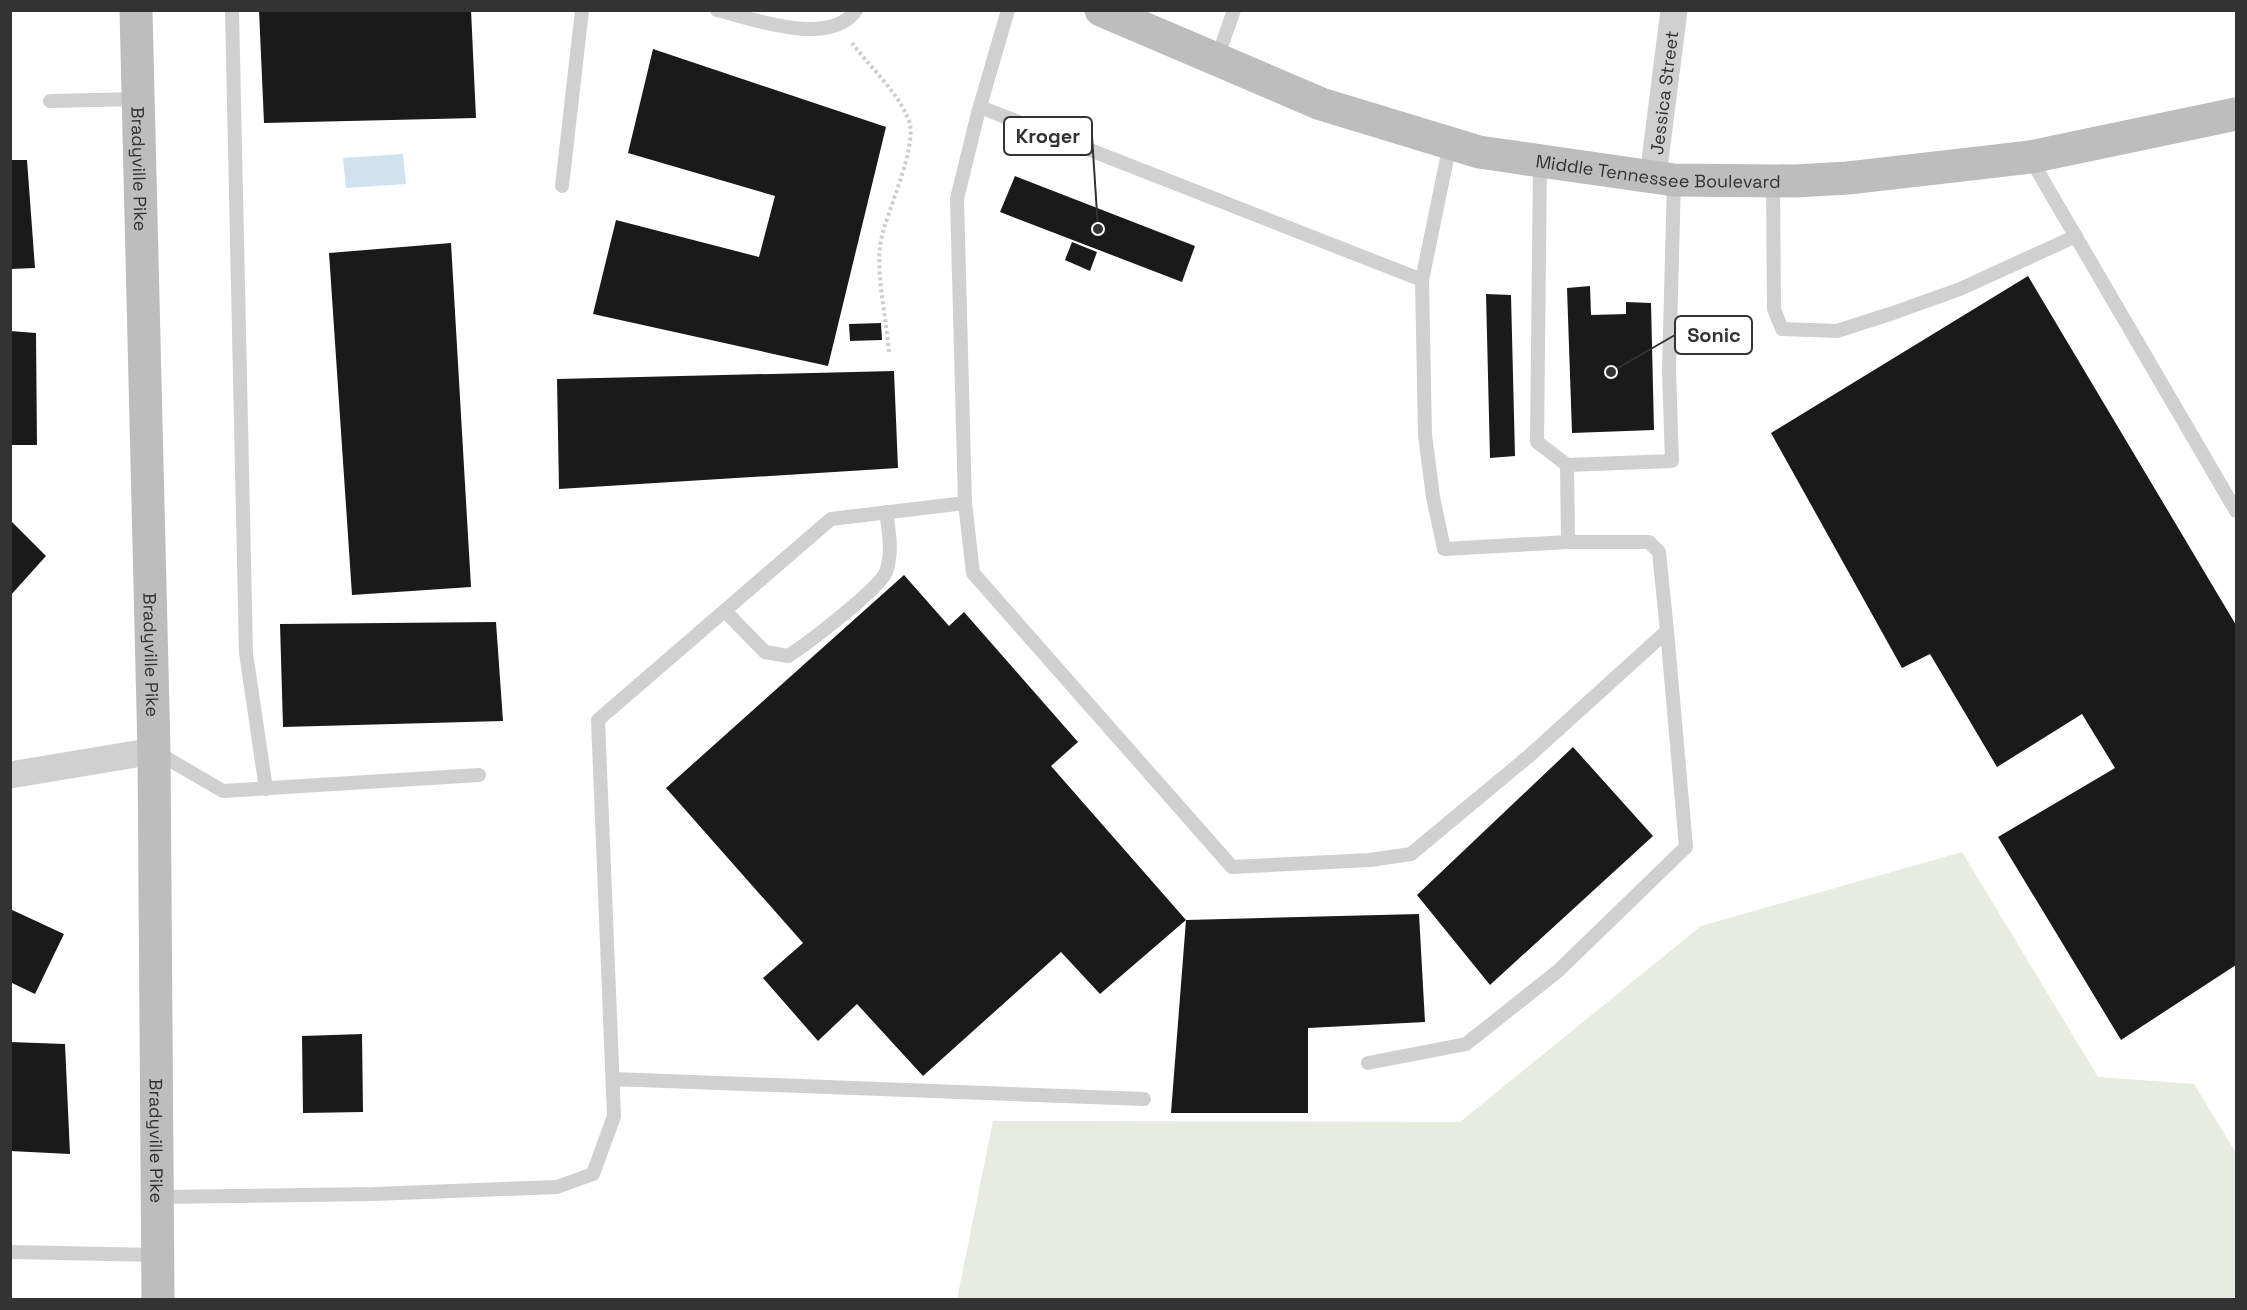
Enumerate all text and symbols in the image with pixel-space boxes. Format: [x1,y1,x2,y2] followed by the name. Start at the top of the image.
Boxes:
[1644,29,1683,156] street label: Jessica Street
[127,106,153,231] street label: Bradyville Pike
[1004,117,1092,155] callout: Kroger
[1016,123,1080,149] text: Kroger
[1534,149,1781,192] street label: Middle Tennessee Boulevard
[1675,316,1752,354] callout: Sonic
[1687,322,1741,348] text: Sonic
[139,592,165,717] street label: Bradyville Pike
[145,1078,169,1203] street label: Bradyville Pike

